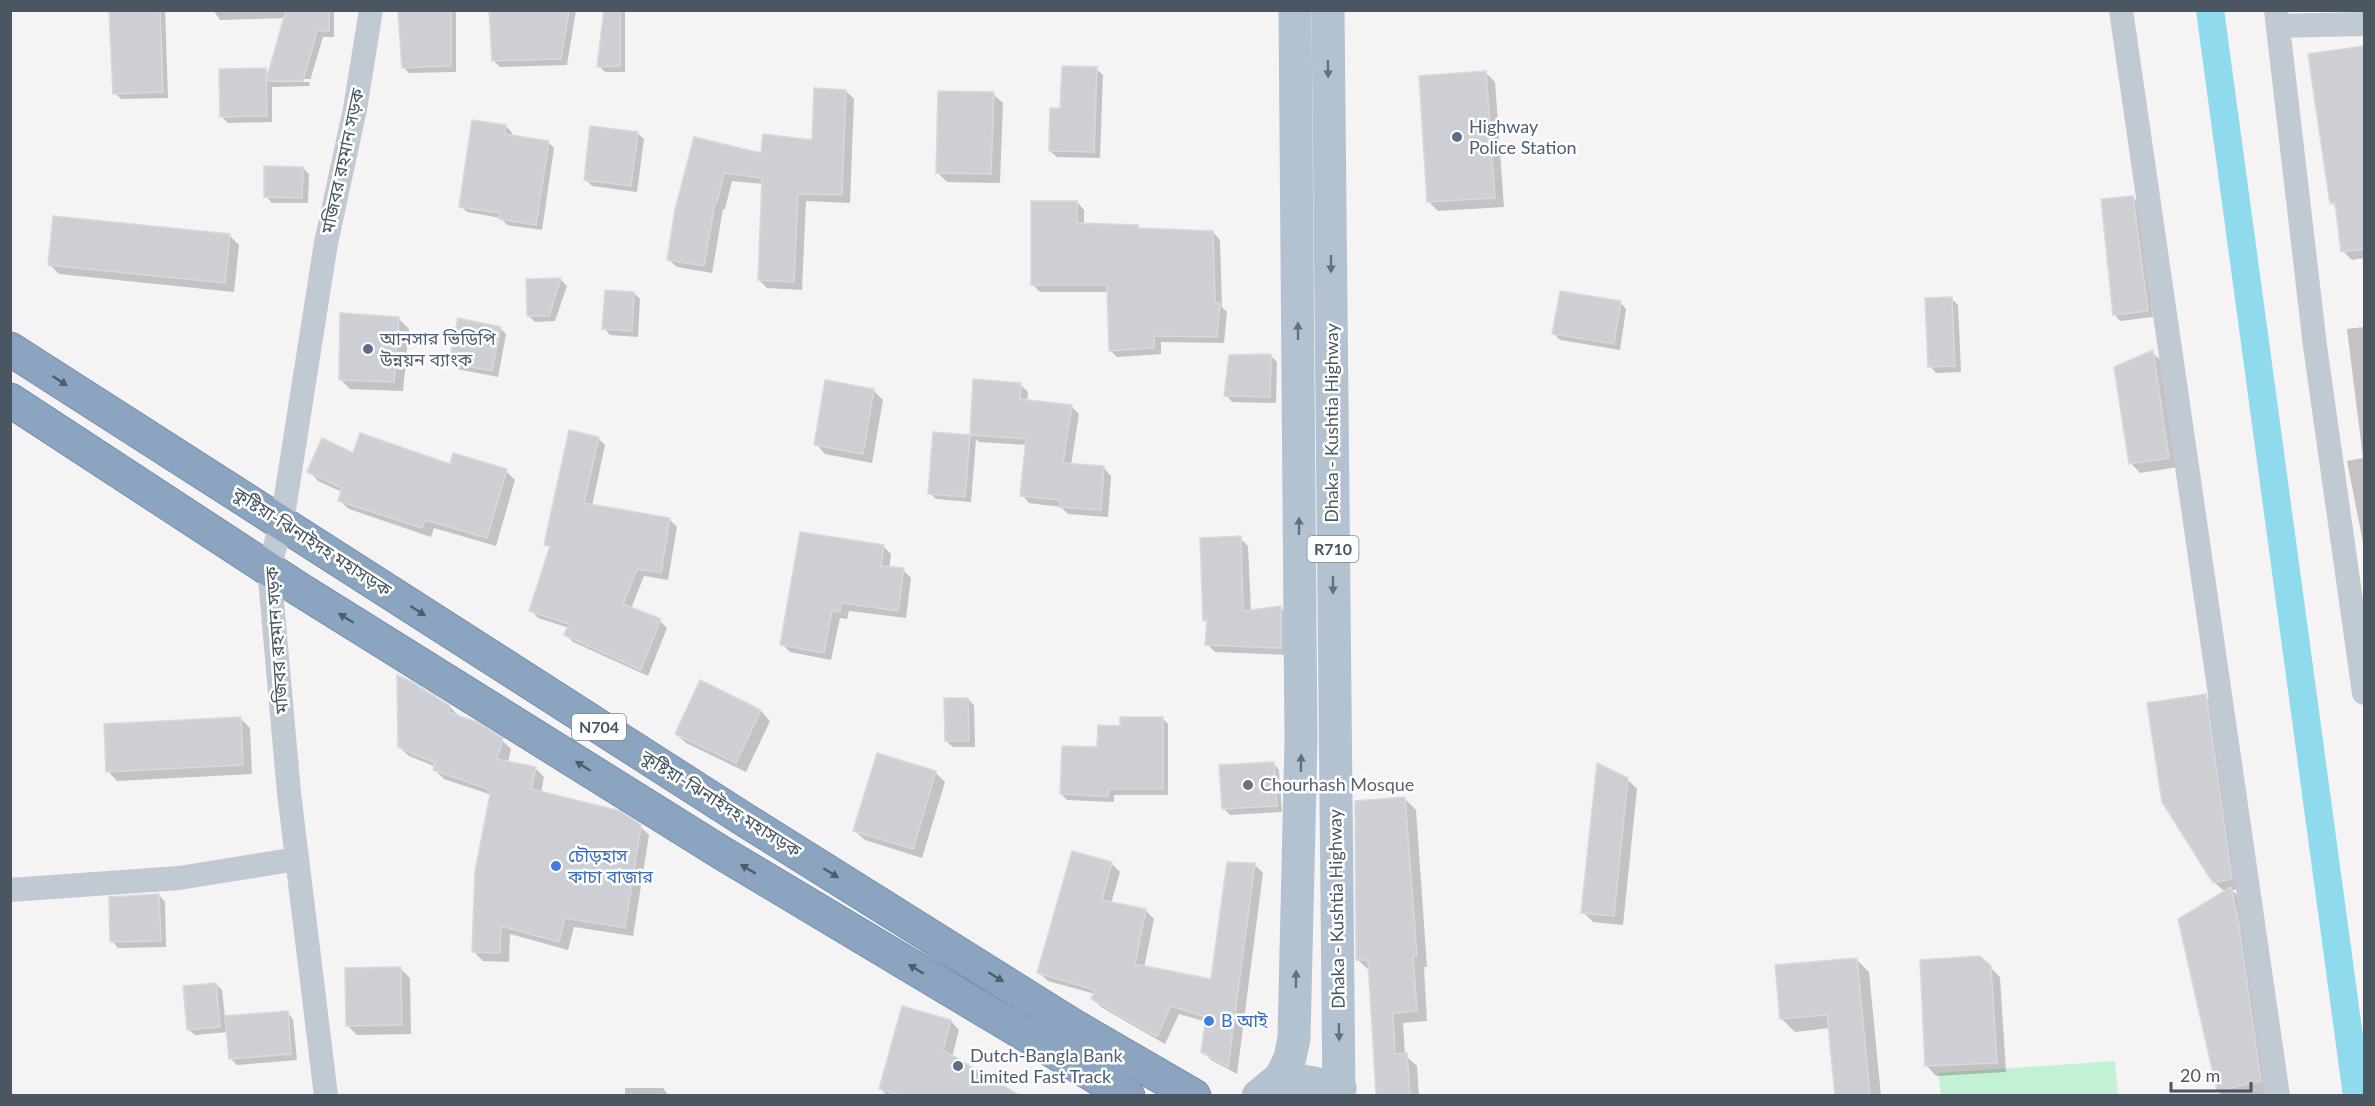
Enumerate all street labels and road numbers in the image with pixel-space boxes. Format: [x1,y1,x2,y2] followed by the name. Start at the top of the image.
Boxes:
[316,86,368,236] street label: মজিবর রহমান সড়ক
[1320,322,1342,523] street label: Dhaka - Kushtia Highway
[228,481,396,602] street label: কুষ্টিয়া-ঝিনাইদহ মহাসড়ক
[1308,536,1358,562] road number: R710
[260,565,292,715] street label: মজিবর রহমান সড়ক
[572,714,626,740] road number: N704
[636,745,806,862] street label: কুষ্টিয়া-ঝিনাইদহ মহাসড়ক
[1323,808,1349,1009] street label: Dhaka - Kushtia Highway

